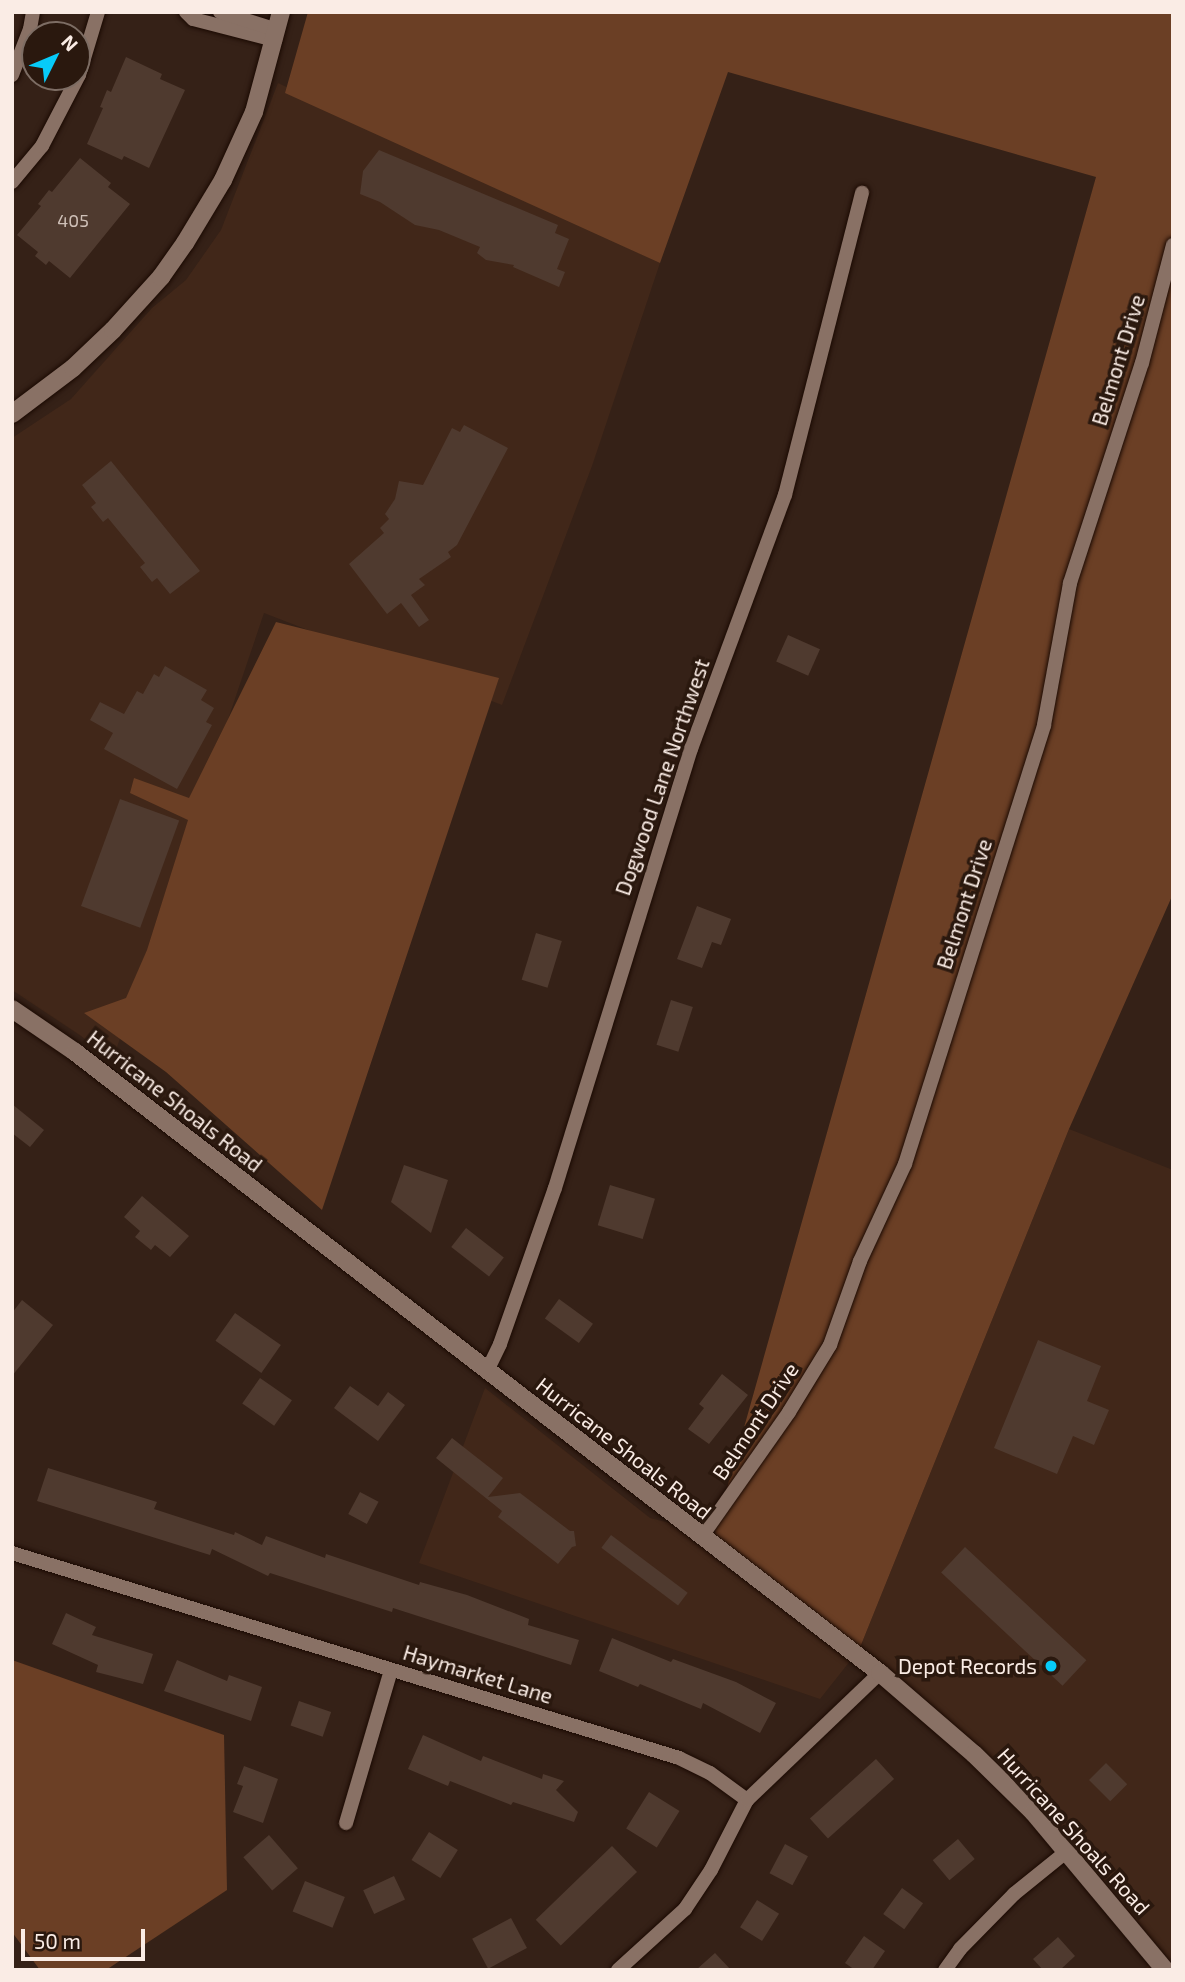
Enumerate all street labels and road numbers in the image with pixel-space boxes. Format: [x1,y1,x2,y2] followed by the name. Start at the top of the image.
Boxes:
[1086,291,1150,429] street label: Belmont Drive
[610,655,714,899] street label: Dogwood Lane Northwest
[931,836,997,972] street label: Belmont Drive
[82,1025,268,1177] street label: Hurricane Shoals Road
[707,1358,803,1484] street label: Belmont Drive
[531,1372,717,1524] street label: Hurricane Shoals Road
[400,1639,556,1709] street label: Haymarket Lane
[993,1743,1155,1919] street label: Hurricane Shoals Road

